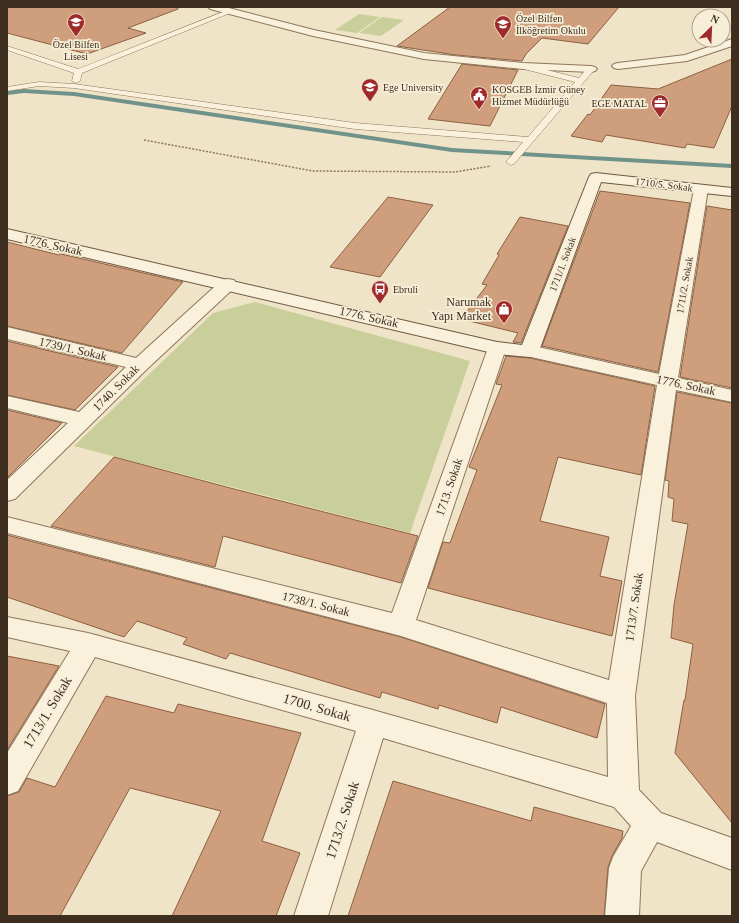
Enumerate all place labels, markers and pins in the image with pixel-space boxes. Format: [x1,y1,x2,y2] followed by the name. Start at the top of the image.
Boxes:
[66,12,86,37] school or university icon: Özel Bilfen Lisesi
[516,13,586,36] place label: Özel Bilfen İlköğretim Okulu
[493,14,513,39] school or university icon: Özel Bilfen İlköğretim Okulu
[53,39,99,62] place label: Özel Bilfen Lisesi
[360,77,380,102] school or university icon: Ege University
[383,82,443,93] place label: Ege University
[492,84,585,107] place label: KOSGEB İzmir Güney Hizmet Müdürlüğü
[469,85,489,110] public building icon: KOSGEB İzmir Güney Hizmet Müdürlüğü
[650,93,670,118] office icon: EGE MATAL
[591,98,647,109] place label: EGE MATAL
[370,279,390,304] bus stop icon: Ebruli
[393,284,418,295] place label: Ebruli
[431,295,492,323] place label: Narumak Yapı Market
[494,299,514,324] shop icon: Narumak Yapı Market

